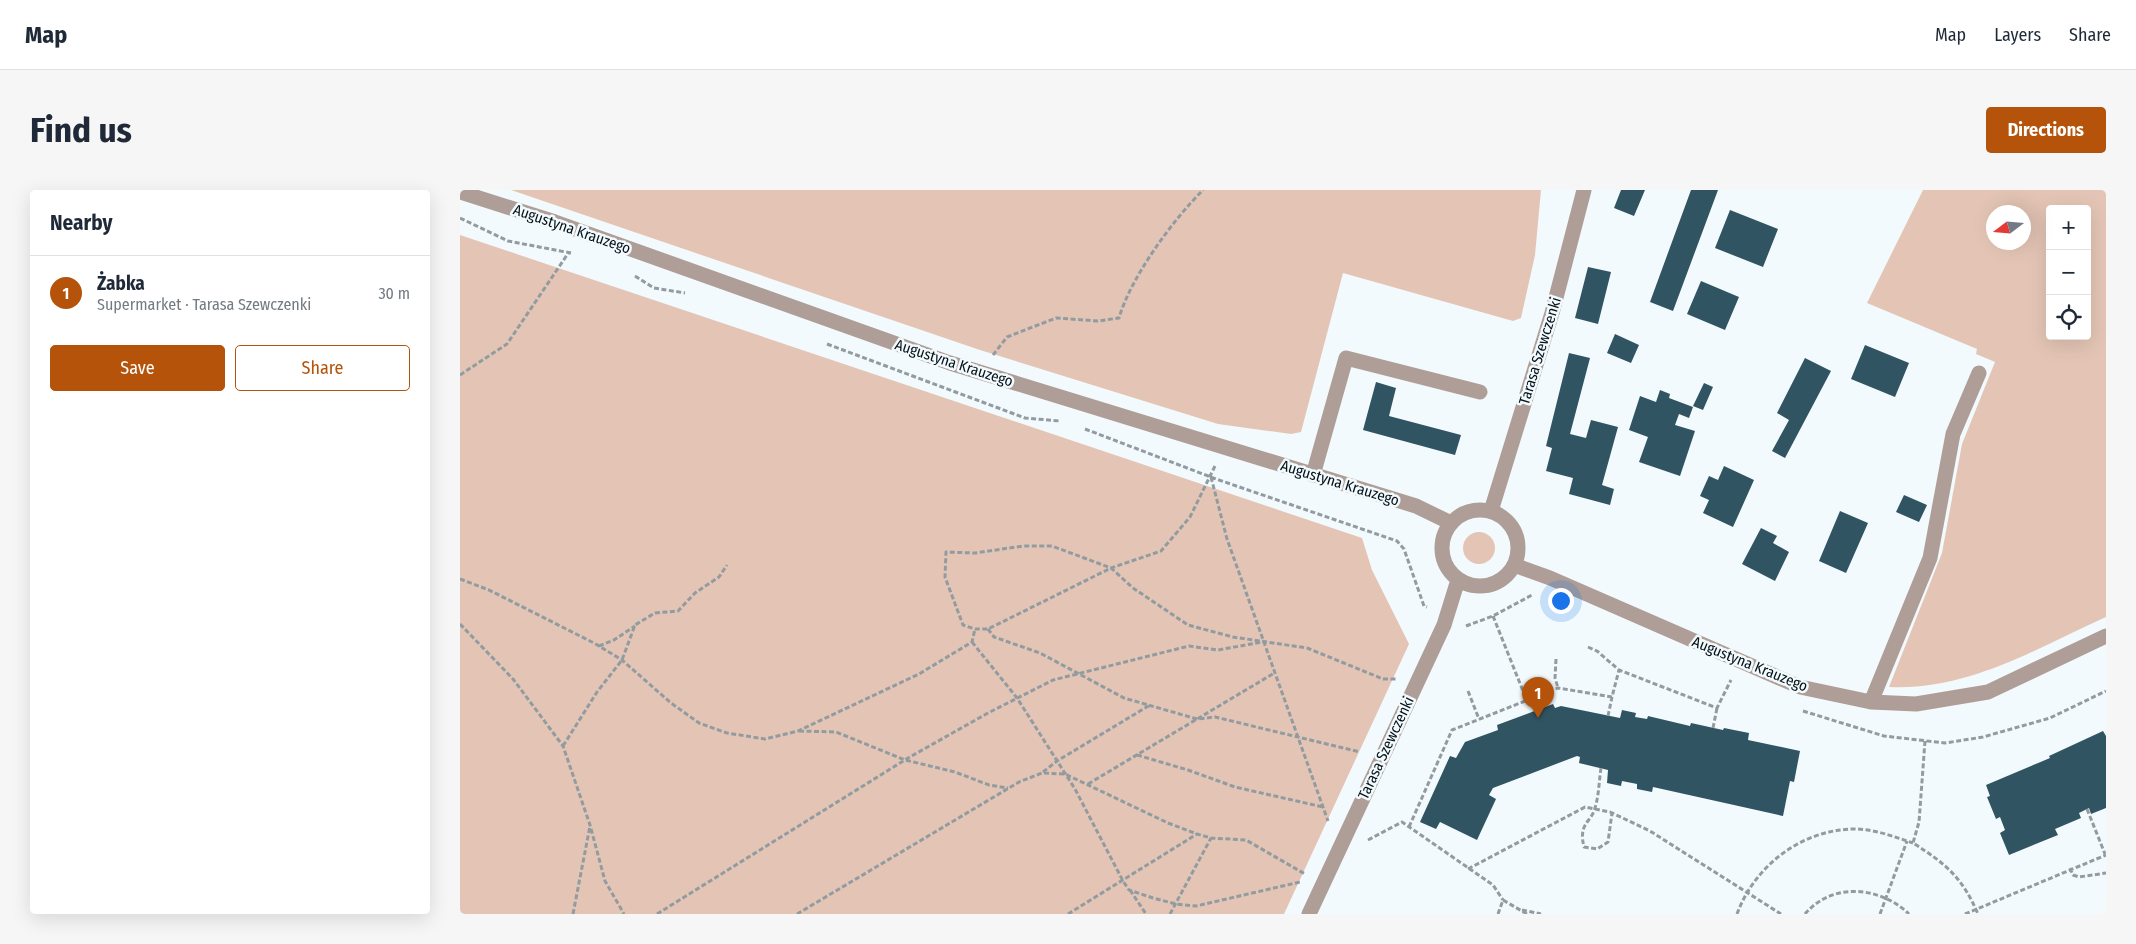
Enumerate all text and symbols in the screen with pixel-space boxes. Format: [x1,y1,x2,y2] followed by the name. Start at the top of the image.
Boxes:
[25,21,67,49] text: Map
[1935,24,1966,46] text: Map
[1994,24,2041,46] text: Layers
[2069,24,2111,46] text: Share
[1986,107,2106,153] button: Directions
[30,109,132,151] text: Find us
[511,200,633,258] street label: Augustyna Krauzego
[1986,205,2031,250] north arrow
[2046,205,2091,340] map controls
[2046,205,2091,250] button: +
[50,210,112,236] text: Nearby
[2046,250,2091,295] button: −
[97,272,145,295] text: Żabka
[63,284,69,303] text: 1
[378,284,410,303] text: 30 m
[97,295,311,314] text: Supermarket · Tarasa Szewczenki
[1515,295,1565,407] street label: Tarasa Szewczenki
[2046,295,2091,340] button: locate
[893,335,1015,391] street label: Augustyna Krauzego
[50,345,225,391] button: Save
[235,345,410,391] button: Share
[1279,456,1402,510] street label: Augustyna Krauzego
[1548,588,1574,614] your location
[1690,633,1811,695] street label: Augustyna Krauzego
[1522,677,1554,718] pin: 1
[1354,694,1418,802] street label: Tarasa Szewczenki

